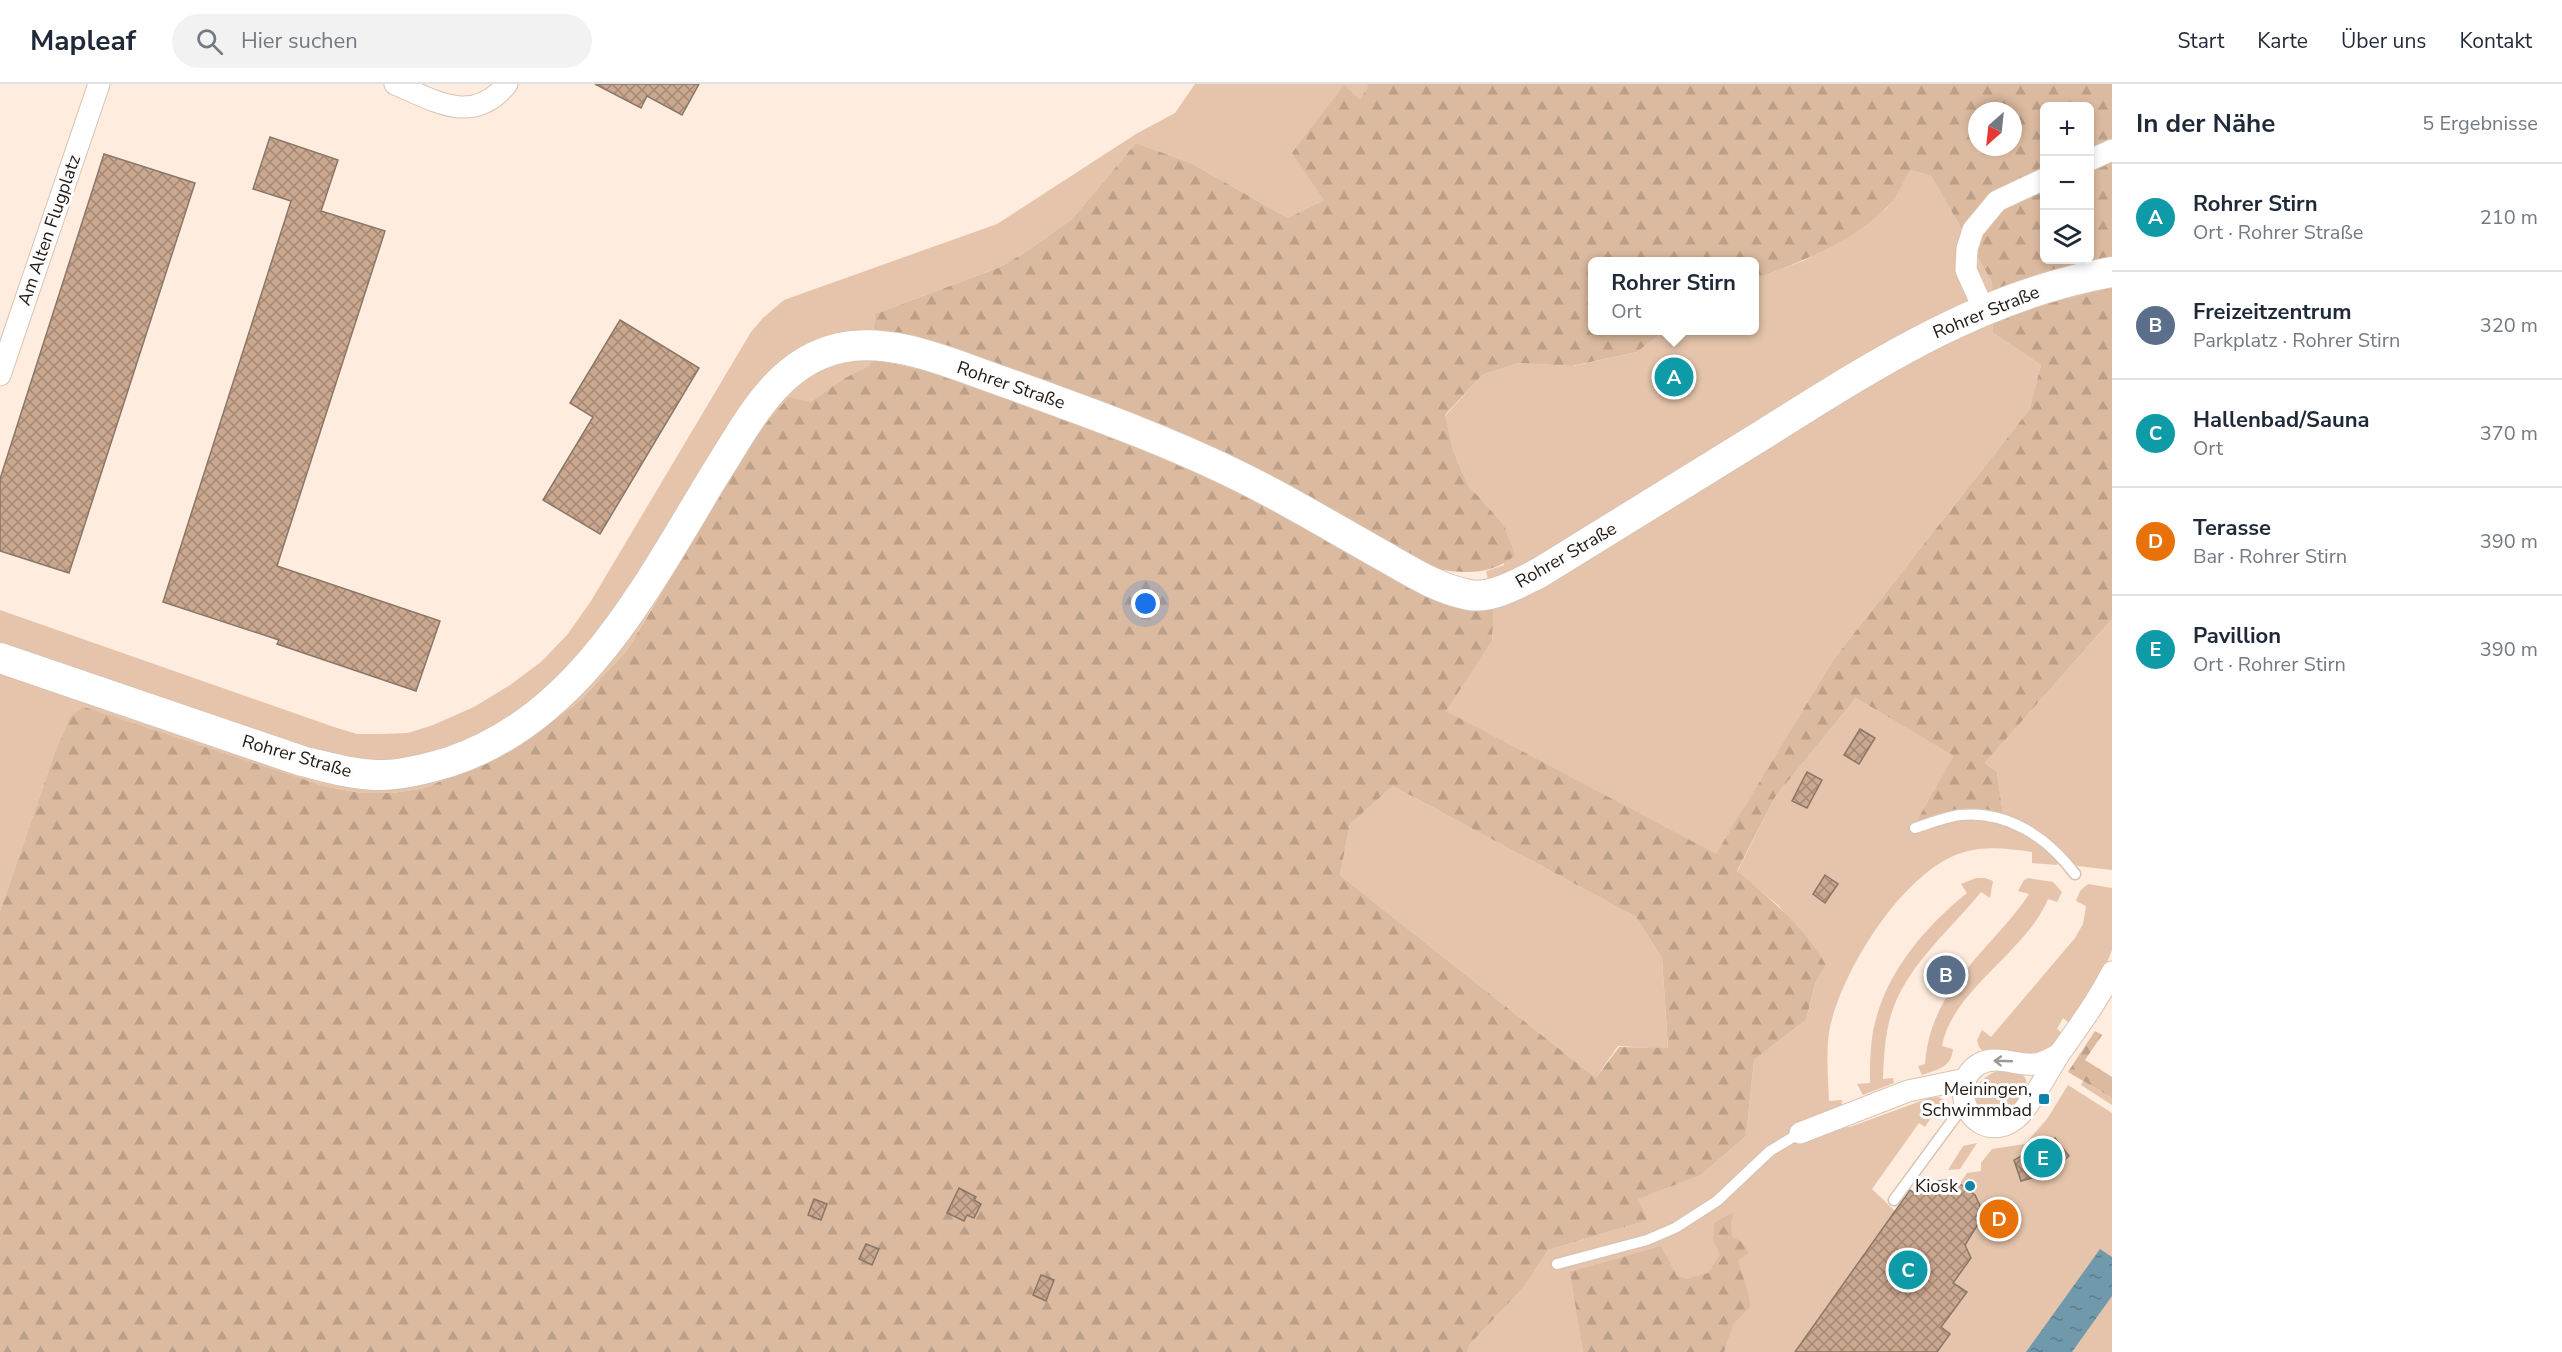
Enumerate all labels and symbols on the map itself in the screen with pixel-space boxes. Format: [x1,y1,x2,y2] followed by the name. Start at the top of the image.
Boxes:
[1968,102,2022,156] north arrow
[12,151,86,309] street label: Am Alten Flugplatz
[1929,280,2043,344] street label: Rohrer Straße
[1654,354,1694,400] pin: A
[954,355,1068,415] street label: Rohrer Straße
[1511,516,1621,594] street label: Rohrer Straße
[1131,589,1160,618] your location
[239,729,355,783] street label: Rohrer Straße
[1926,952,1966,998] pin: B
[1994,1056,2013,1067] one-way arrow
[1922,1077,2032,1122] place label: Meiningen, Schwimmbad
[2037,1092,2051,1106] marker: Meiningen, Schwimmbad
[2024,1136,2062,1180] pin: E
[1915,1174,1959,1198] place label: Kiosk
[1963,1179,1977,1193] marker: Kiosk
[1980,1196,2018,1242] pin: D
[1888,1248,1928,1292] pin: C

